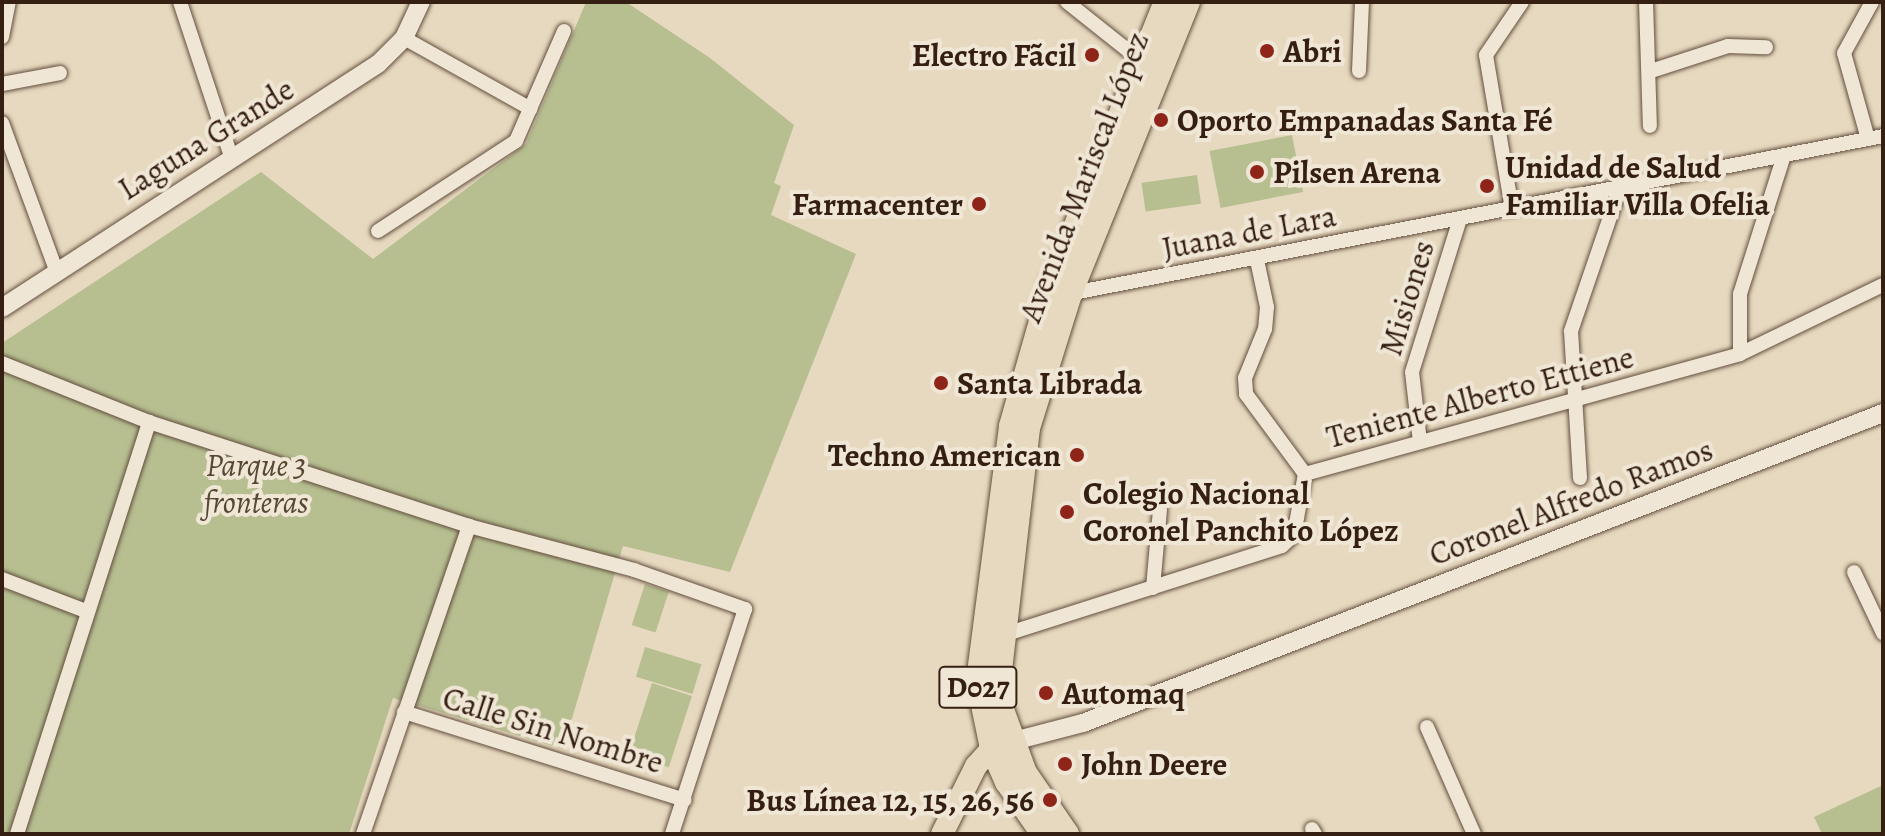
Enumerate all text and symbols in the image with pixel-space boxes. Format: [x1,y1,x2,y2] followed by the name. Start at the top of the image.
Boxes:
[1011,27,1157,327] street label: Avenida Mariscal López
[1283,32,1342,70] place label: Abri
[912,36,1076,74] place label: Electro Fãcil
[1258,42,1276,60] marker: Abri
[1083,46,1101,64] marker: Electro Fãcil
[111,70,301,208] street label: Laguna Grande
[1177,101,1553,139] place label: Oporto Empanadas Santa Fé
[1152,111,1170,129] marker: Oporto Empanadas Santa Fé
[1505,149,1770,224] place label: Unidad de Salud Familiar Villa Ofelia
[1273,153,1441,191] place label: Pilsen Arena
[1248,163,1266,181] marker: Pilsen Arena
[1476,175,1498,197] marker: Unidad de Salud Familiar Villa Ofelia
[792,185,963,223] place label: Farmacenter
[970,195,988,213] marker: Farmacenter
[1159,196,1339,268] street label: Juana de Lara
[1371,236,1443,360] street label: Misiones
[1322,338,1638,456] street label: Teniente Alberto Ettiene
[957,364,1142,402] place label: Santa Librada
[932,374,950,392] marker: Santa Librada
[1424,430,1718,574] street label: Coronel Alfredo Ramos
[828,436,1061,474] place label: Techno American
[1068,446,1086,464] marker: Techno American
[204,447,308,522] park label: Parque 3 fronteras
[1083,475,1399,550] place label: Colegio Nacional Coronel Panchito López
[1058,503,1076,521] marker: Colegio Nacional Coronel Panchito López
[938,661,1018,713] road number: D027
[1062,674,1185,712] place label: Automaq
[438,678,668,782] street label: Calle Sin Nombre
[1037,684,1055,702] marker: Automaq
[1081,745,1227,783] place label: John Deere
[1056,755,1074,773] marker: John Deere
[744,781,1034,819] place label: Bus Línea 12, 15, 26, 56
[1041,791,1059,809] marker: Bus Línea 12, 15, 26, 56

